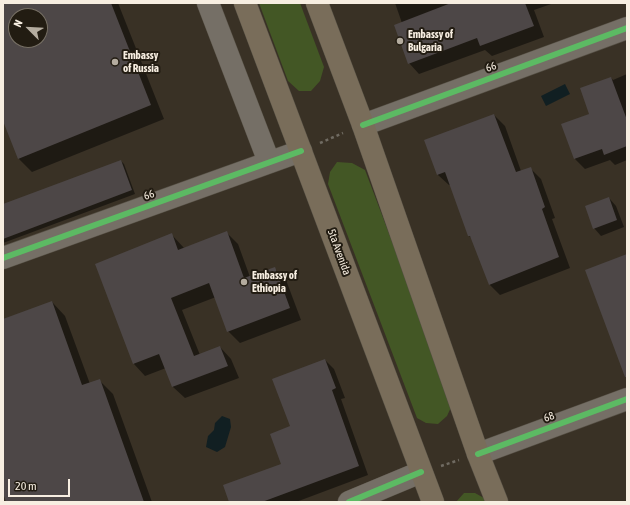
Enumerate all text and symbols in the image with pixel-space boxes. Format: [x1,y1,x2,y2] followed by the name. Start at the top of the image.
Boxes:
[8,8,48,48] north arrow
[11,18,25,29] text: N
[408,28,453,54] place label: Embassy of Bulgaria
[395,36,405,46] marker: Embassy of Bulgaria
[123,49,159,75] place label: Embassy of Russia
[110,57,120,67] marker: Embassy of Russia
[484,59,498,75] street label: 66
[142,187,156,203] street label: 66
[325,227,353,277] street label: 5ta Avenida
[252,269,297,295] place label: Embassy of Ethiopia
[239,277,249,287] marker: Embassy of Ethiopia
[542,409,556,425] street label: 68
[10,471,72,497] scale bar
[15,479,37,493] text: 20 m

